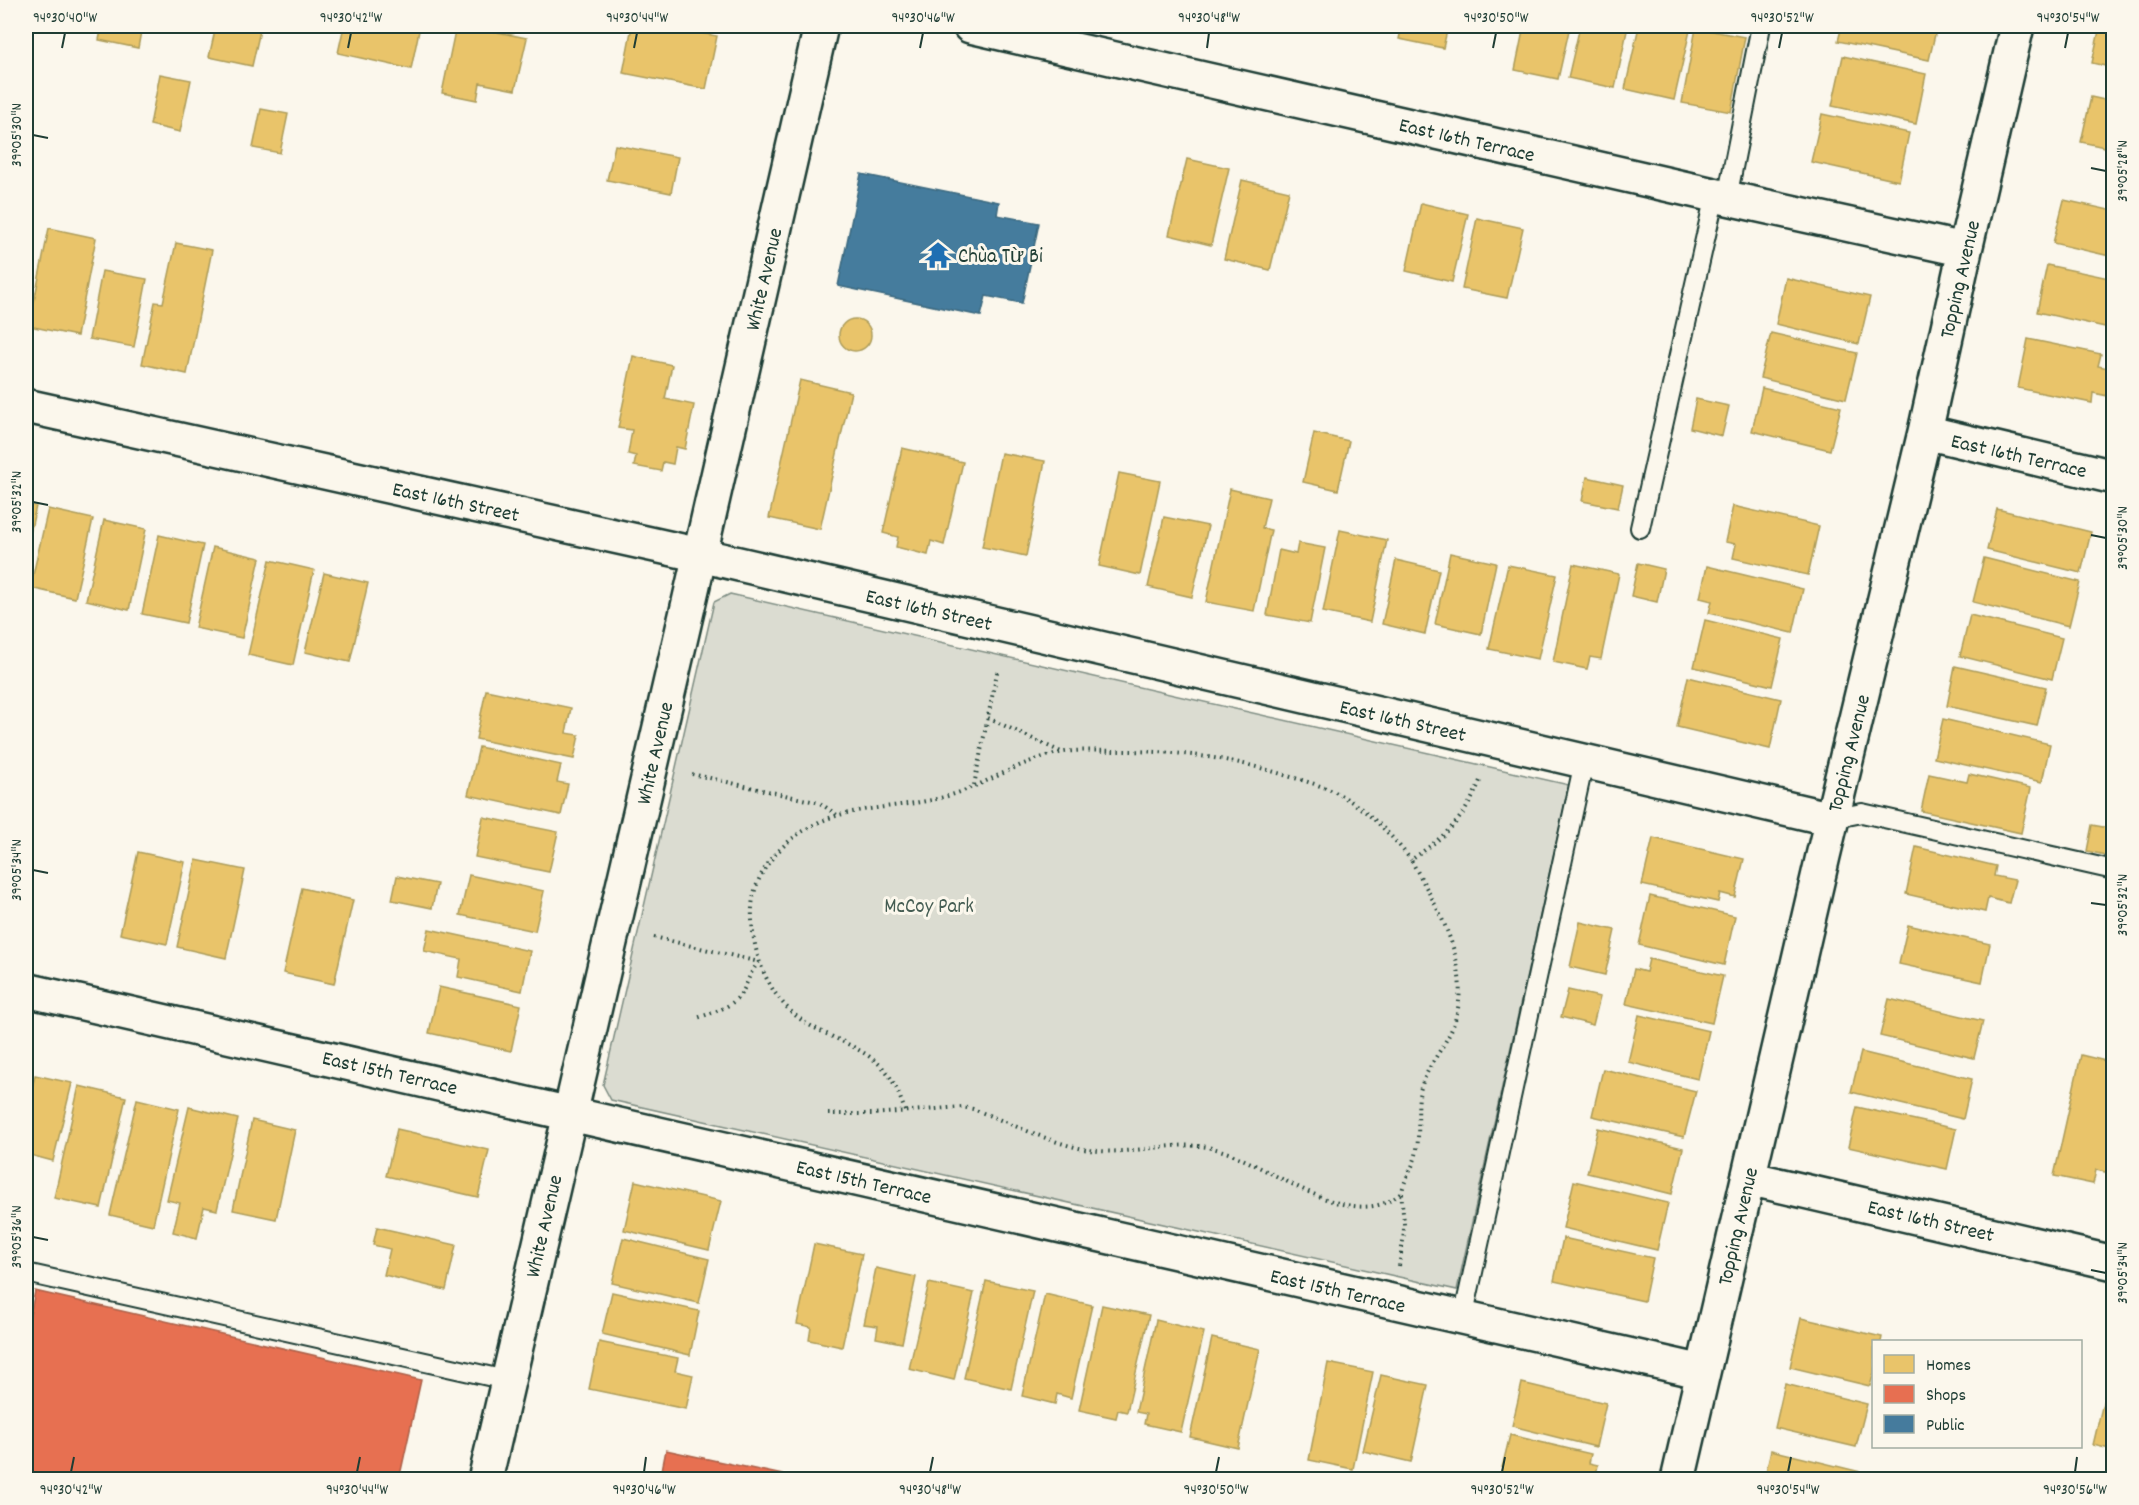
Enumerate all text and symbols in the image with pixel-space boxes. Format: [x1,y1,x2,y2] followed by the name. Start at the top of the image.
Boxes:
[33,8,97,30] text: 94°30'40"W
[320,8,383,30] text: 94°30'42"W
[606,8,668,30] text: 94°30'44"W
[891,8,955,30] text: 94°30'46"W
[1178,8,1240,30] text: 94°30'48"W
[1464,8,1529,30] text: 94°30'50"W
[1750,8,1814,30] text: 94°30'52"W
[2037,8,2100,30] text: 94°30'54"W
[7,103,29,167] text: 39°05'30"N
[1395,112,1537,172] street label: East 16th Terrace
[2113,140,2135,202] text: 39°05'28"N
[1934,218,1990,342] street label: Topping Avenue
[740,225,792,334] street label: White Avenue
[923,240,953,270] temple icon: Chùa Từ Bi
[958,243,1043,273] place label: Chùa Từ Bi
[1947,428,2089,488] street label: East 16th Terrace
[7,471,29,533] text: 39°05'32"N
[389,476,522,532] street label: East 16th Street
[2113,506,2135,570] text: 39°05'30"N
[862,583,995,641] street label: East 16th Street
[1822,692,1880,816] street label: Topping Avenue
[1336,694,1469,752] street label: East 16th Street
[631,699,683,808] street label: White Avenue
[7,839,29,901] text: 39°05'34"N
[2113,874,2135,936] text: 39°05'32"N
[884,893,974,923] park label: McCoy Park
[319,1045,460,1105] street label: East 15th Terrace
[793,1154,934,1214] street label: East 15th Terrace
[1712,1165,1768,1289] street label: Topping Avenue
[520,1172,572,1281] street label: White Avenue
[1864,1194,1997,1252] street label: East 16th Street
[7,1205,29,1269] text: 39°05'36"N
[2113,1242,2135,1304] text: 39°05'34"N
[1267,1263,1408,1323] street label: East 15th Terrace
[1872,1340,2082,1448] legend
[1926,1354,1971,1379] text: Homes
[1926,1384,1966,1409] text: Shops
[1926,1414,1965,1439] text: Public
[40,1480,103,1502] text: 94°30'42"W
[326,1480,388,1502] text: 94°30'44"W
[612,1480,676,1502] text: 94°30'46"W
[899,1480,961,1502] text: 94°30'48"W
[1184,1480,1249,1502] text: 94°30'50"W
[1470,1480,1534,1502] text: 94°30'52"W
[1757,1480,1820,1502] text: 94°30'54"W
[2043,1480,2107,1502] text: 94°30'56"W

